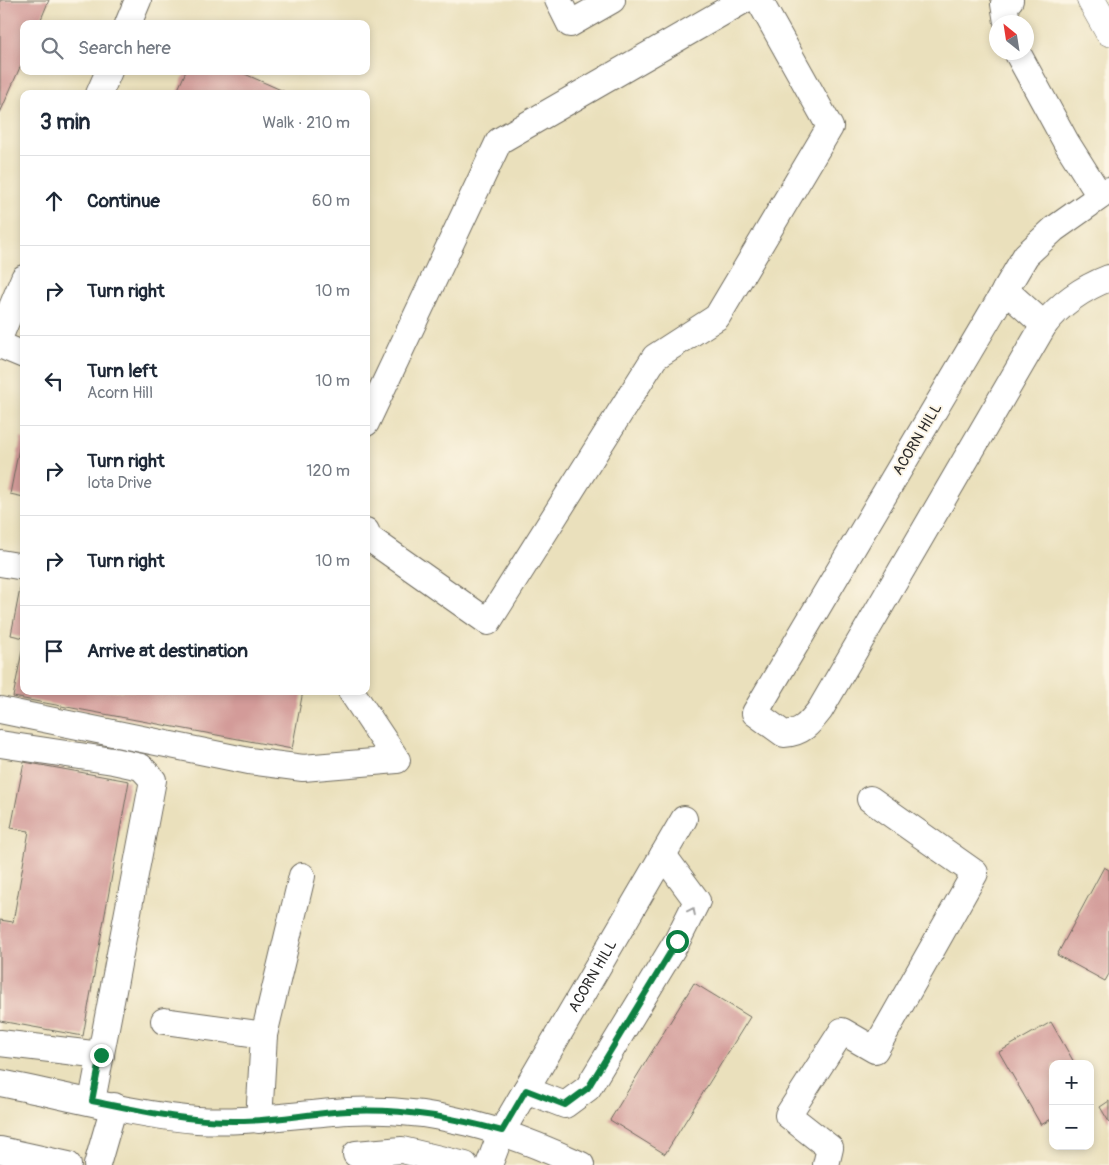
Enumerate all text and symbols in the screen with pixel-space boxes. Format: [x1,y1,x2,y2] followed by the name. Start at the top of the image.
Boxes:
[989,15,1034,60] north arrow
[20,20,370,75] search box
[38,34,66,62] icon: search
[78,36,171,60] text: Search here
[40,109,90,136] text: 3 min
[262,113,350,133] text: Walk · 210 m
[40,187,68,215] icon: ahead
[87,189,160,213] text: Continue
[312,191,350,211] text: 60 m
[40,277,68,305] icon: right
[87,279,165,303] text: Turn right
[315,281,350,301] text: 10 m
[87,359,157,383] text: Turn left
[40,367,68,395] icon: left
[315,371,350,391] text: 10 m
[87,383,153,403] text: Acorn Hill
[889,400,946,479] street label: ACORN HILL
[87,449,165,473] text: Turn right
[40,457,68,485] icon: right
[306,461,350,481] text: 120 m
[87,473,152,493] text: Iota Drive
[40,547,68,575] icon: right
[87,549,165,573] text: Turn right
[315,551,350,571] text: 10 m
[40,637,68,665] icon: arrive
[87,639,248,663] text: Arrive at destination
[686,907,696,916] one-way arrow
[666,930,689,953] route start
[564,936,621,1016] street label: ACORN HILL
[90,1044,113,1067] route end
[1049,1060,1094,1150] map controls
[1049,1060,1094,1105] button: +
[1049,1105,1094,1150] button: −

